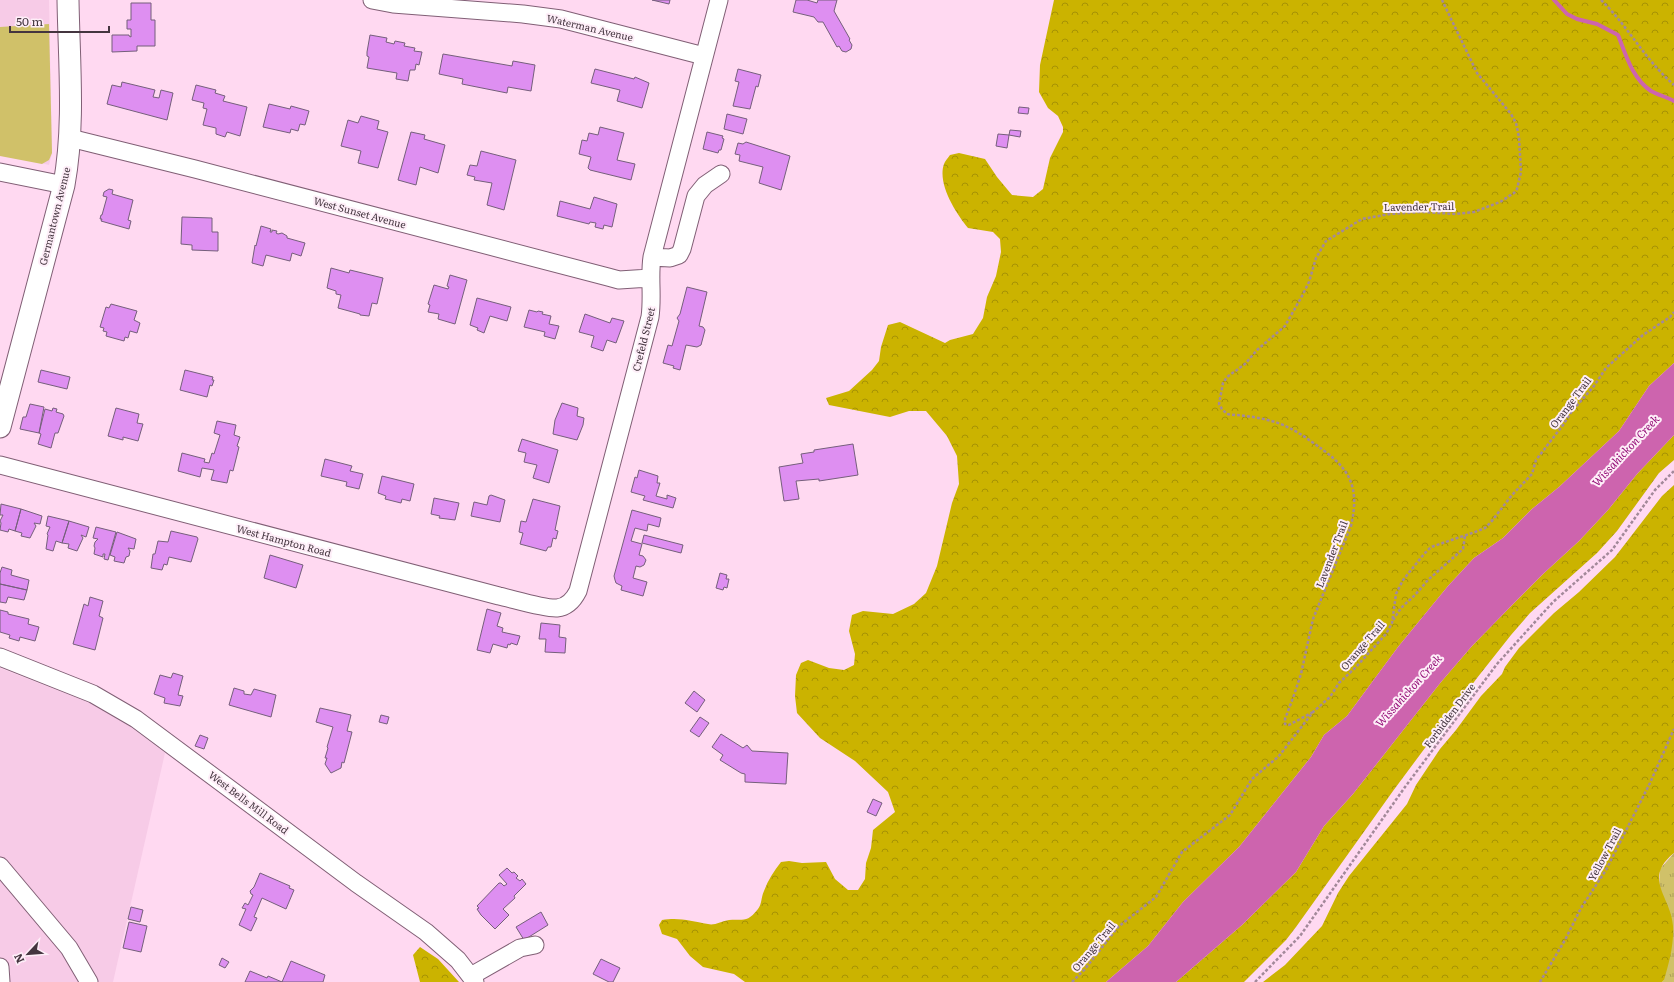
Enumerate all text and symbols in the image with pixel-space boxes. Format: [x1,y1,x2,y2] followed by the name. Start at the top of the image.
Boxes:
[10,8,109,34] scale bar
[545,10,635,44] street label: Waterman Avenue
[16,12,43,30] text: 50 m
[35,165,73,267] street label: Germantown Avenue
[312,192,408,232] street label: West Sunset Avenue
[1384,198,1455,214] street label: Lavender Trail
[628,305,658,373] street label: Crefeld Street
[1546,373,1595,431] street label: Orange Trail
[1588,411,1662,489] water label: Wissahickon Creek
[1311,518,1351,590] street label: Lavender Trail
[235,520,333,560] street label: West Hampton Road
[1336,617,1388,673] street label: Orange Trail
[1371,650,1445,730] water label: Wissahickon Creek
[1420,680,1478,750] street label: Forbidden Drive
[206,767,292,837] street label: West Bells Mill Road
[1584,824,1625,883] street label: Yellow Trail
[1068,917,1119,974] street label: Orange Trail
[8,934,48,974] north arrow
[9,951,27,966] text: N

